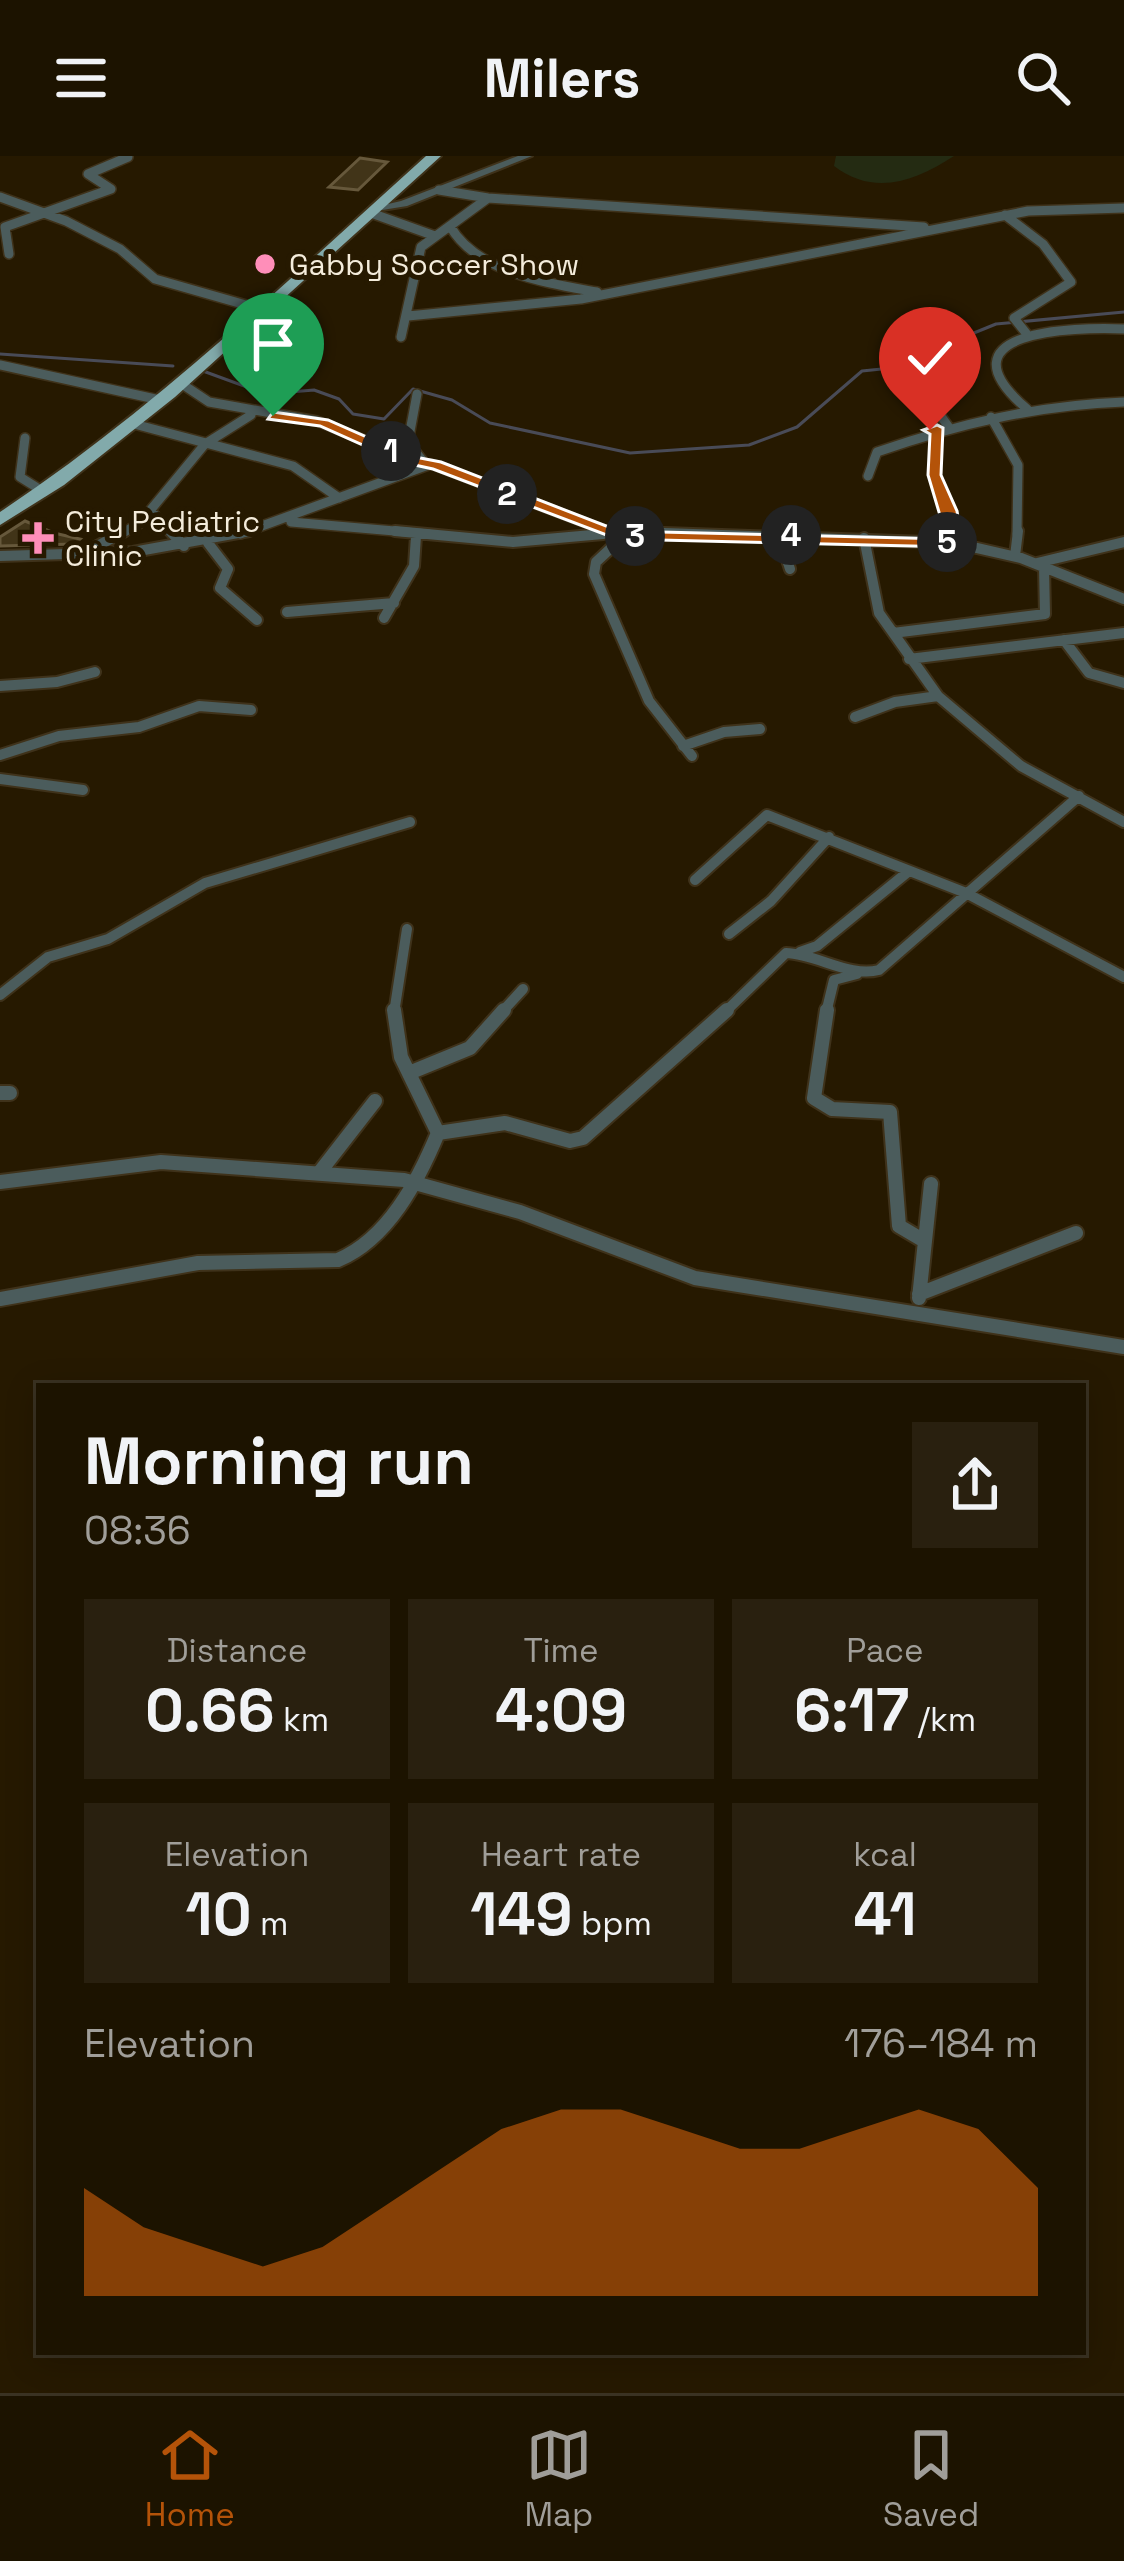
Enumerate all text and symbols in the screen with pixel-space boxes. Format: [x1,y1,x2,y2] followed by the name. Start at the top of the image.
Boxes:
[484,44,640,113] text: Milers
[48,45,114,111] icon: menu
[1010,45,1076,111] icon: search
[289,245,579,284] place label: Gabby Soccer Show
[252,251,278,277] marker: Gabby Soccer Show
[222,293,324,416] pin
[879,307,981,430] pin
[240,311,306,377] icon: arrive
[897,325,963,391] icon: check
[361,421,421,481] pin: 1
[384,430,398,472] text: 1
[477,464,537,524] pin: 2
[497,473,517,515] text: 2
[65,502,260,575] place label: City Pediatric Clinic
[761,505,821,565] pin: 4
[605,506,665,566] pin: 3
[917,512,977,572] pin: 5
[781,514,802,556] text: 4
[625,515,645,557] text: 3
[937,521,957,563] text: 5
[22,522,54,554] marker: City Pediatric Clinic
[84,1419,474,1503] text: Morning run
[912,1422,1038,1548] button: share
[84,1506,191,1555] text: 08:36
[167,1630,307,1672] text: Distance
[523,1630,599,1672] text: Time
[846,1630,924,1672] text: Pace
[145,1672,274,1749] text: 0.66
[495,1672,627,1749] text: 4:09
[794,1672,909,1749] text: 6:17
[274,1699,329,1741] text: km
[909,1699,976,1741] text: /km
[165,1834,309,1876] text: Elevation
[481,1834,641,1876] text: Heart rate
[853,1834,917,1876] text: kcal
[186,1876,252,1953] text: 10
[470,1876,573,1953] text: 149
[854,1876,917,1953] text: 41
[252,1903,288,1945] text: m
[573,1903,652,1945] text: bpm
[84,2019,255,2068] text: Elevation
[844,2019,1038,2068] text: 176–184 m
[145,2422,235,2536] tab: Home
[524,2422,593,2536] tab: Map
[883,2422,979,2536] tab: Saved

